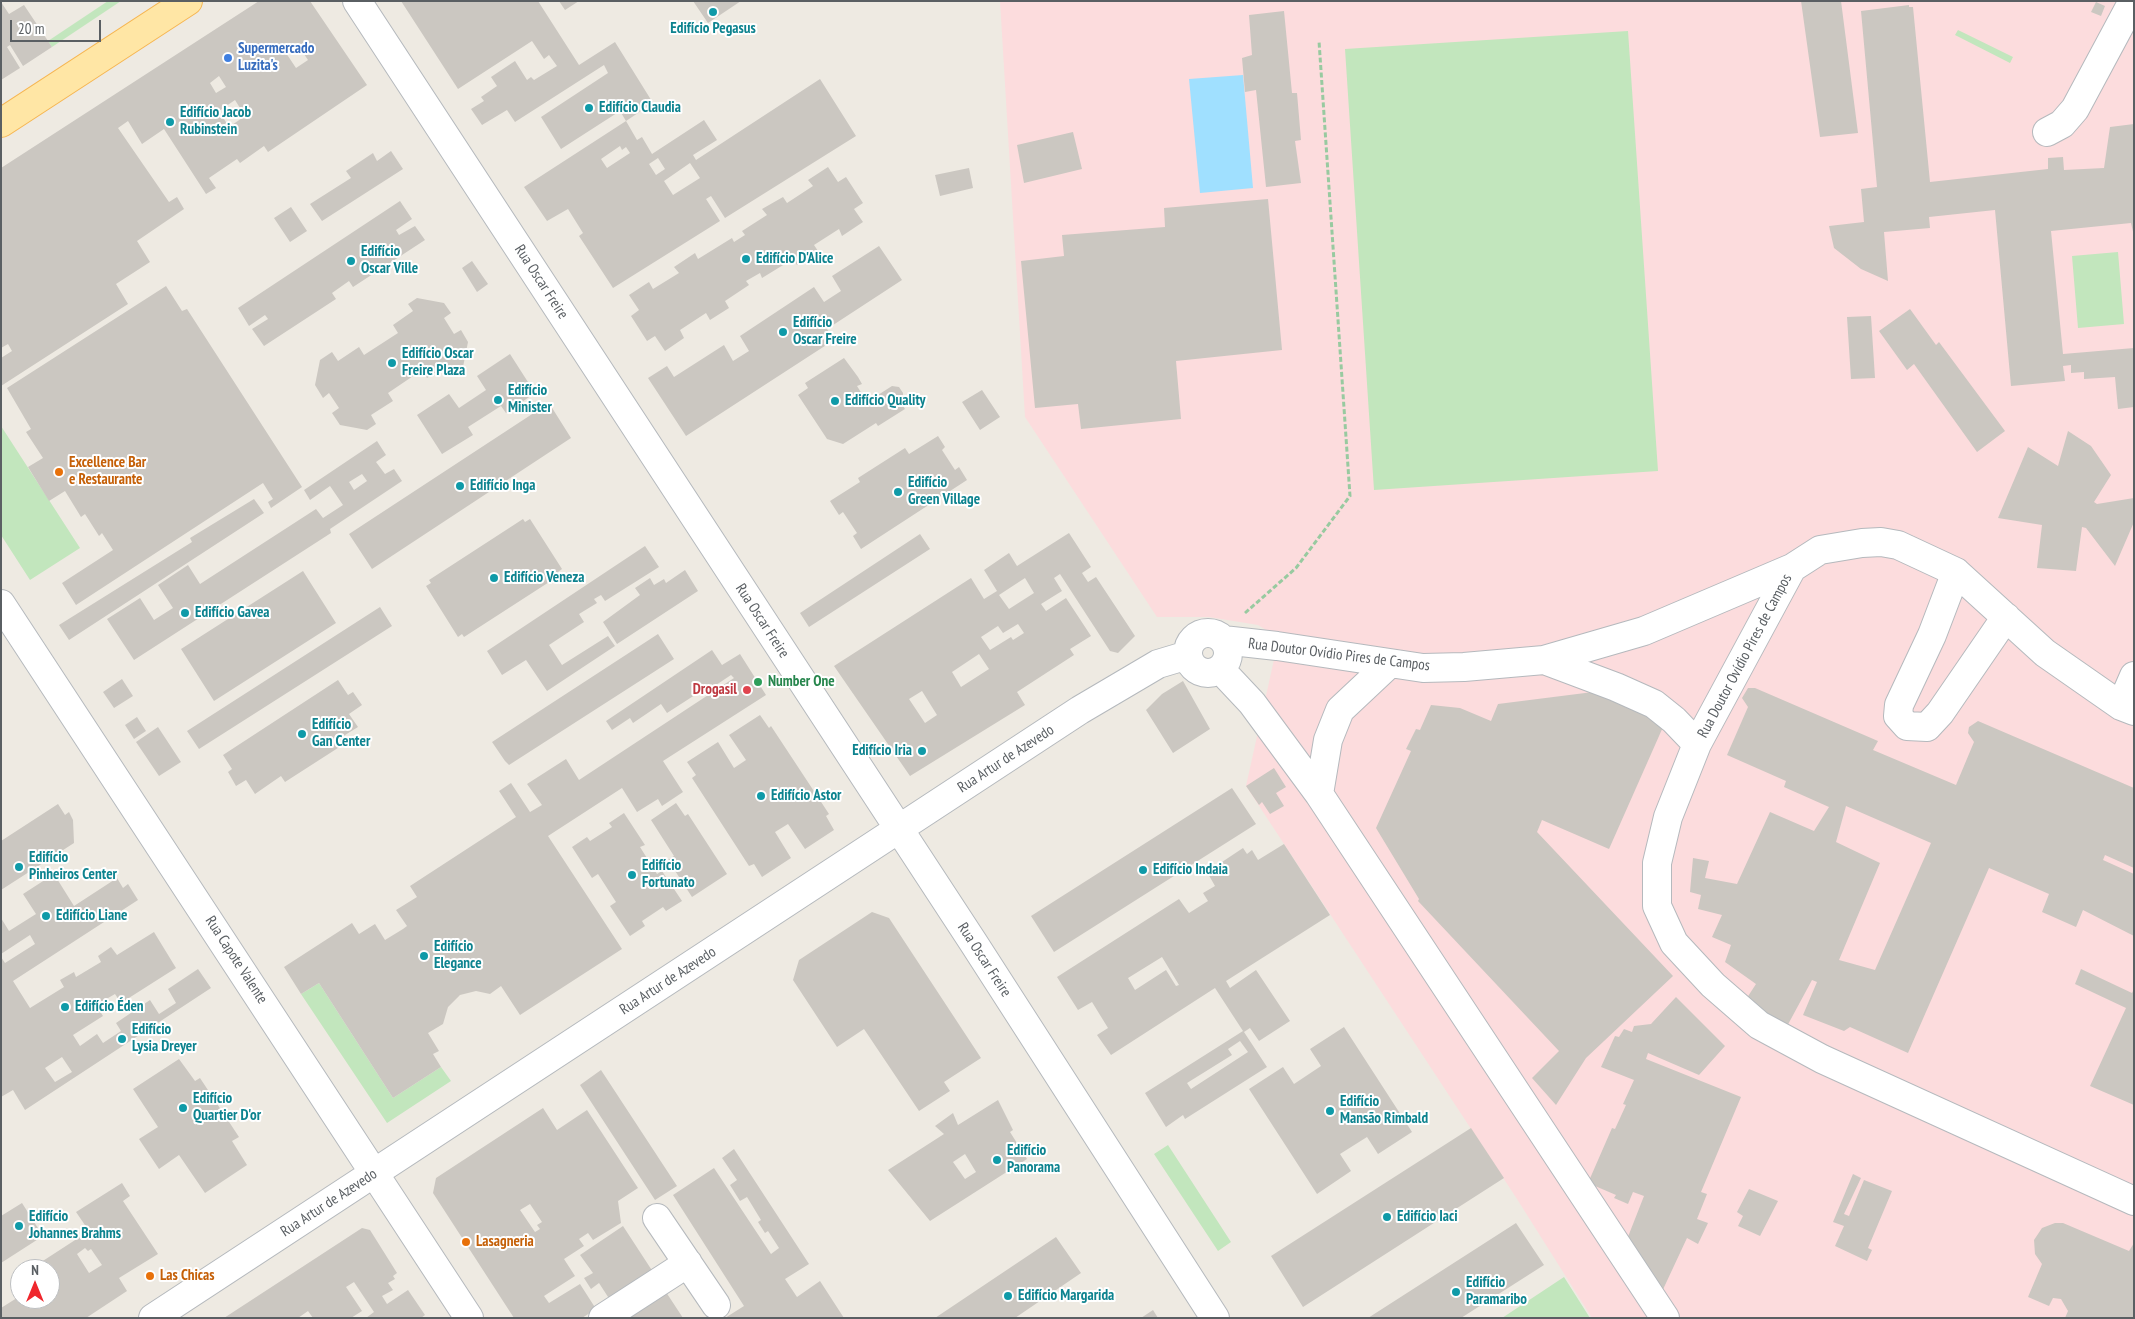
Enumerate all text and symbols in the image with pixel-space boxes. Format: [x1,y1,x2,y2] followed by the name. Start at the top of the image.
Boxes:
[707,6,719,18] marker: Edifício Pegasus
[12,10,104,42] scale bar
[18,19,44,38] text: 20 m
[670,20,756,38] place label: Edifício Pegasus
[238,40,314,75] place label: Supermercado Luzita's
[222,52,234,64] marker: Supermercado Luzita's
[599,99,681,117] place label: Edifício Claudia
[583,102,595,114] marker: Edifício Claudia
[180,104,251,139] place label: Edifício Jacob Rubinstein
[164,116,176,128] marker: Edifício Jacob Rubinstein
[510,242,572,322] street label: Rua Oscar Freire
[361,243,418,278] place label: Edifício Oscar Ville
[756,250,833,268] place label: Edifício D'Alice
[740,253,752,265] marker: Edifício D'Alice
[345,255,357,267] marker: Edifício Oscar Ville
[793,314,857,349] place label: Edifício Oscar Freire
[777,326,789,338] marker: Edifício Oscar Freire
[402,345,474,380] place label: Edifício Oscar Freire Plaza
[386,357,398,369] marker: Edifício Oscar Freire Plaza
[508,382,552,417] place label: Edifício Minister
[845,392,926,410] place label: Edifício Quality
[492,394,504,406] marker: Edifício Minister
[829,395,841,407] marker: Edifício Quality
[69,454,146,489] place label: Excellence Bar e Restaurante
[53,466,65,478] marker: Excellence Bar e Restaurante
[908,474,980,509] place label: Edifício Green Village
[470,477,535,495] place label: Edifício Inga
[454,480,466,492] marker: Edifício Inga
[892,486,904,498] marker: Edifício Green Village
[504,569,584,587] place label: Edifício Veneza
[1694,571,1796,741] street label: Rua Doutor Ovídio Pires de Campos
[488,572,500,584] marker: Edifício Veneza
[731,581,793,661] street label: Rua Oscar Freire
[195,604,269,622] place label: Edifício Gavea
[179,607,191,619] marker: Edifício Gavea
[1247,635,1431,675] street label: Rua Doutor Ovídio Pires de Campos
[768,673,835,691] place label: Number One
[752,676,764,688] marker: Number One
[693,681,737,699] place label: Drogasil
[741,684,753,696] marker: Drogasil
[312,716,370,751] place label: Edifício Gan Center
[954,721,1058,797] street label: Rua Artur de Azevedo
[296,728,308,740] marker: Edifício Gan Center
[852,742,912,760] place label: Edifício Iria
[916,745,928,757] marker: Edifício Iria
[771,787,841,805] place label: Edifício Astor
[755,790,767,802] marker: Edifício Astor
[29,849,117,884] place label: Edifício Pinheiros Center
[642,857,695,892] place label: Edifício Fortunato
[13,861,25,873] marker: Edifício Pinheiros Center
[1153,861,1228,879] place label: Edifício Indaia
[1137,864,1149,876] marker: Edifício Indaia
[626,869,638,881] marker: Edifício Fortunato
[56,907,127,925] place label: Edifício Liane
[40,910,52,922] marker: Edifício Liane
[201,913,271,1007] street label: Rua Capote Valente
[953,920,1015,1000] street label: Rua Oscar Freire
[434,938,482,973] place label: Edifício Elegance
[616,943,720,1019] street label: Rua Artur de Azevedo
[418,950,430,962] marker: Edifício Elegance
[75,998,144,1016] place label: Edifício Éden
[59,1001,71,1013] marker: Edifício Éden
[132,1021,197,1056] place label: Edifício Lysia Dreyer
[116,1033,128,1045] marker: Edifício Lysia Dreyer
[193,1090,261,1125] place label: Edifício Quartier D'or
[1340,1093,1428,1128] place label: Edifício Mansão Rimbald
[177,1102,189,1114] marker: Edifício Quartier D'or
[1324,1105,1336,1117] marker: Edifício Mansão Rimbald
[1007,1142,1060,1177] place label: Edifício Panorama
[991,1154,1003,1166] marker: Edifício Panorama
[277,1165,381,1241] street label: Rua Artur de Azevedo
[29,1208,121,1243] place label: Edifício Johannes Brahms
[1397,1208,1458,1226] place label: Edifício Iaci
[1381,1211,1393,1223] marker: Edifício Iaci
[13,1220,25,1232] marker: Edifício Johannes Brahms
[476,1233,534,1251] place label: Lasagneria
[460,1236,472,1248] marker: Lasagneria
[10,1259,60,1309] north arrow
[31,1261,39,1279] text: N
[160,1267,215,1285] place label: Las Chicas
[144,1270,156,1282] marker: Las Chicas
[1466,1274,1527,1309] place label: Edifício Paramaribo
[1450,1286,1462,1298] marker: Edifício Paramaribo
[1018,1287,1114,1305] place label: Edifício Margarida
[1002,1290,1014,1302] marker: Edifício Margarida

